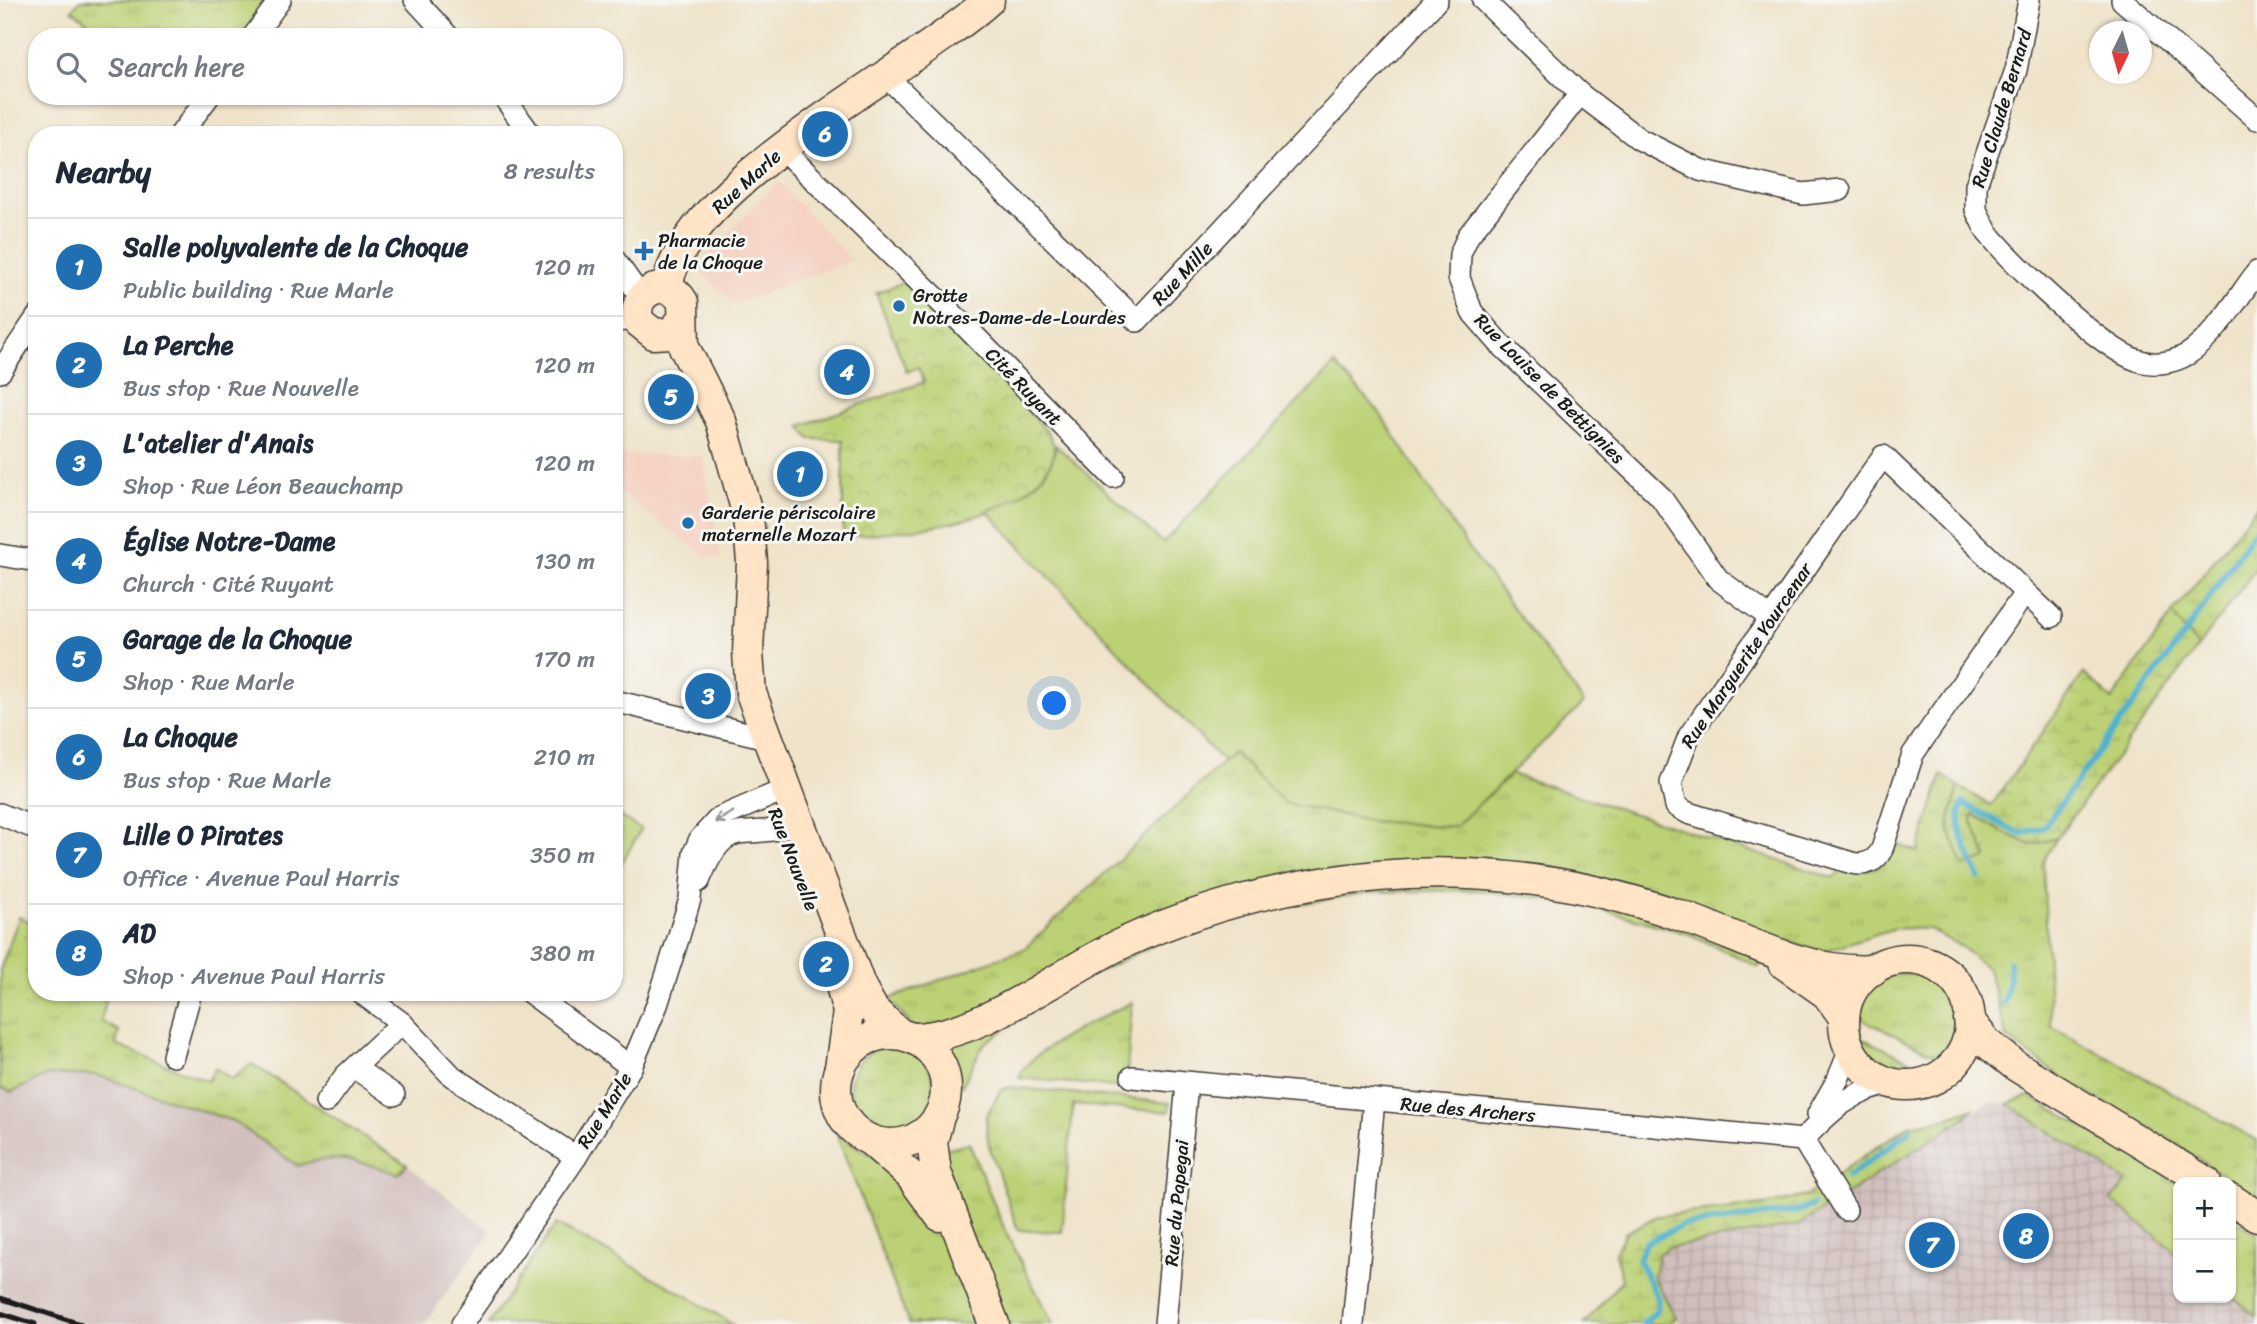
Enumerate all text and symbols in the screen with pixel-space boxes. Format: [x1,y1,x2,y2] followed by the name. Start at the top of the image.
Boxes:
[2089,21,2152,84] north arrow
[1962,23,2042,192] street label: Rue Claude Bernard
[28,28,623,105] search box
[108,44,245,90] text: Search here
[52,48,90,86] icon: search
[802,108,848,160] pin: 6
[704,140,789,222] street label: Rue Marle
[56,145,151,199] text: Nearby
[504,151,595,192] text: 8 results
[123,224,468,270] text: Salle polyvalente de la Choque
[658,224,763,279] place label: Pharmacie de la Choque
[1144,233,1221,313] street label: Rue Mille
[636,243,652,259] marker: Pharmacie de la Choque
[74,247,84,288] text: 1
[534,247,595,288] text: 120 m
[123,270,394,311] text: Public building · Rue Marle
[913,279,1126,334] place label: Grotte Notres-Dame-de-Lourdes
[891,298,907,314] marker: Grotte Notres-Dame-de-Lourdes
[1466,305,1633,472] street label: Rue Louise de Bettignies
[123,322,233,368] text: La Perche
[977,339,1070,434] street label: Cité Ruyant
[72,345,86,386] text: 2
[534,345,595,386] text: 120 m
[824,346,870,398] pin: 4
[123,368,359,409] text: Bus stop · Rue Nouvelle
[648,371,694,423] pin: 5
[123,420,313,466] text: L'atelier d'Anais
[73,443,85,484] text: 3
[534,443,595,484] text: 120 m
[777,448,823,500] pin: 1
[123,466,403,507] text: Shop · Rue Léon Beauchamp
[702,496,875,551] place label: Garderie périscolaire maternelle Mozart
[680,515,696,531] marker: Garderie périscolaire maternelle Mozart
[123,518,335,564] text: Église Notre-Dame
[72,541,86,582] text: 4
[534,541,595,582] text: 130 m
[1672,555,1822,755] street label: Rue Marguerite Yourcenar
[123,564,334,605] text: Church · Cité Ruyant
[123,616,352,662] text: Garage de la Choque
[72,639,86,680] text: 5
[534,639,595,680] text: 170 m
[123,662,295,703] text: Shop · Rue Marle
[685,670,731,722] pin: 3
[1037,686,1071,720] your location
[123,714,238,760] text: La Choque
[72,737,86,778] text: 6
[534,737,595,778] text: 210 m
[123,760,331,801] text: Bus stop · Rue Marle
[759,803,828,915] street label: Rue Nouvelle
[714,810,734,824] one-way arrow
[123,812,283,858] text: Lille O Pirates
[72,835,86,876] text: 7
[530,835,595,876] text: 350 m
[123,858,399,899] text: Office · Avenue Paul Harris
[123,910,156,956] text: AD
[72,933,86,974] text: 8
[530,933,595,974] text: 380 m
[803,938,849,990] pin: 2
[123,956,385,997] text: Shop · Avenue Paul Harris
[568,1065,641,1155] street label: Rue Marle
[1399,1087,1537,1132] street label: Rue des Archers
[1155,1138,1199,1268] street label: Rue du Papegai
[2173,1177,2236,1303] map controls
[2173,1177,2236,1240] button: +
[2003,1210,2049,1262] pin: 8
[1909,1219,1955,1271] pin: 7
[2173,1240,2236,1303] button: −

